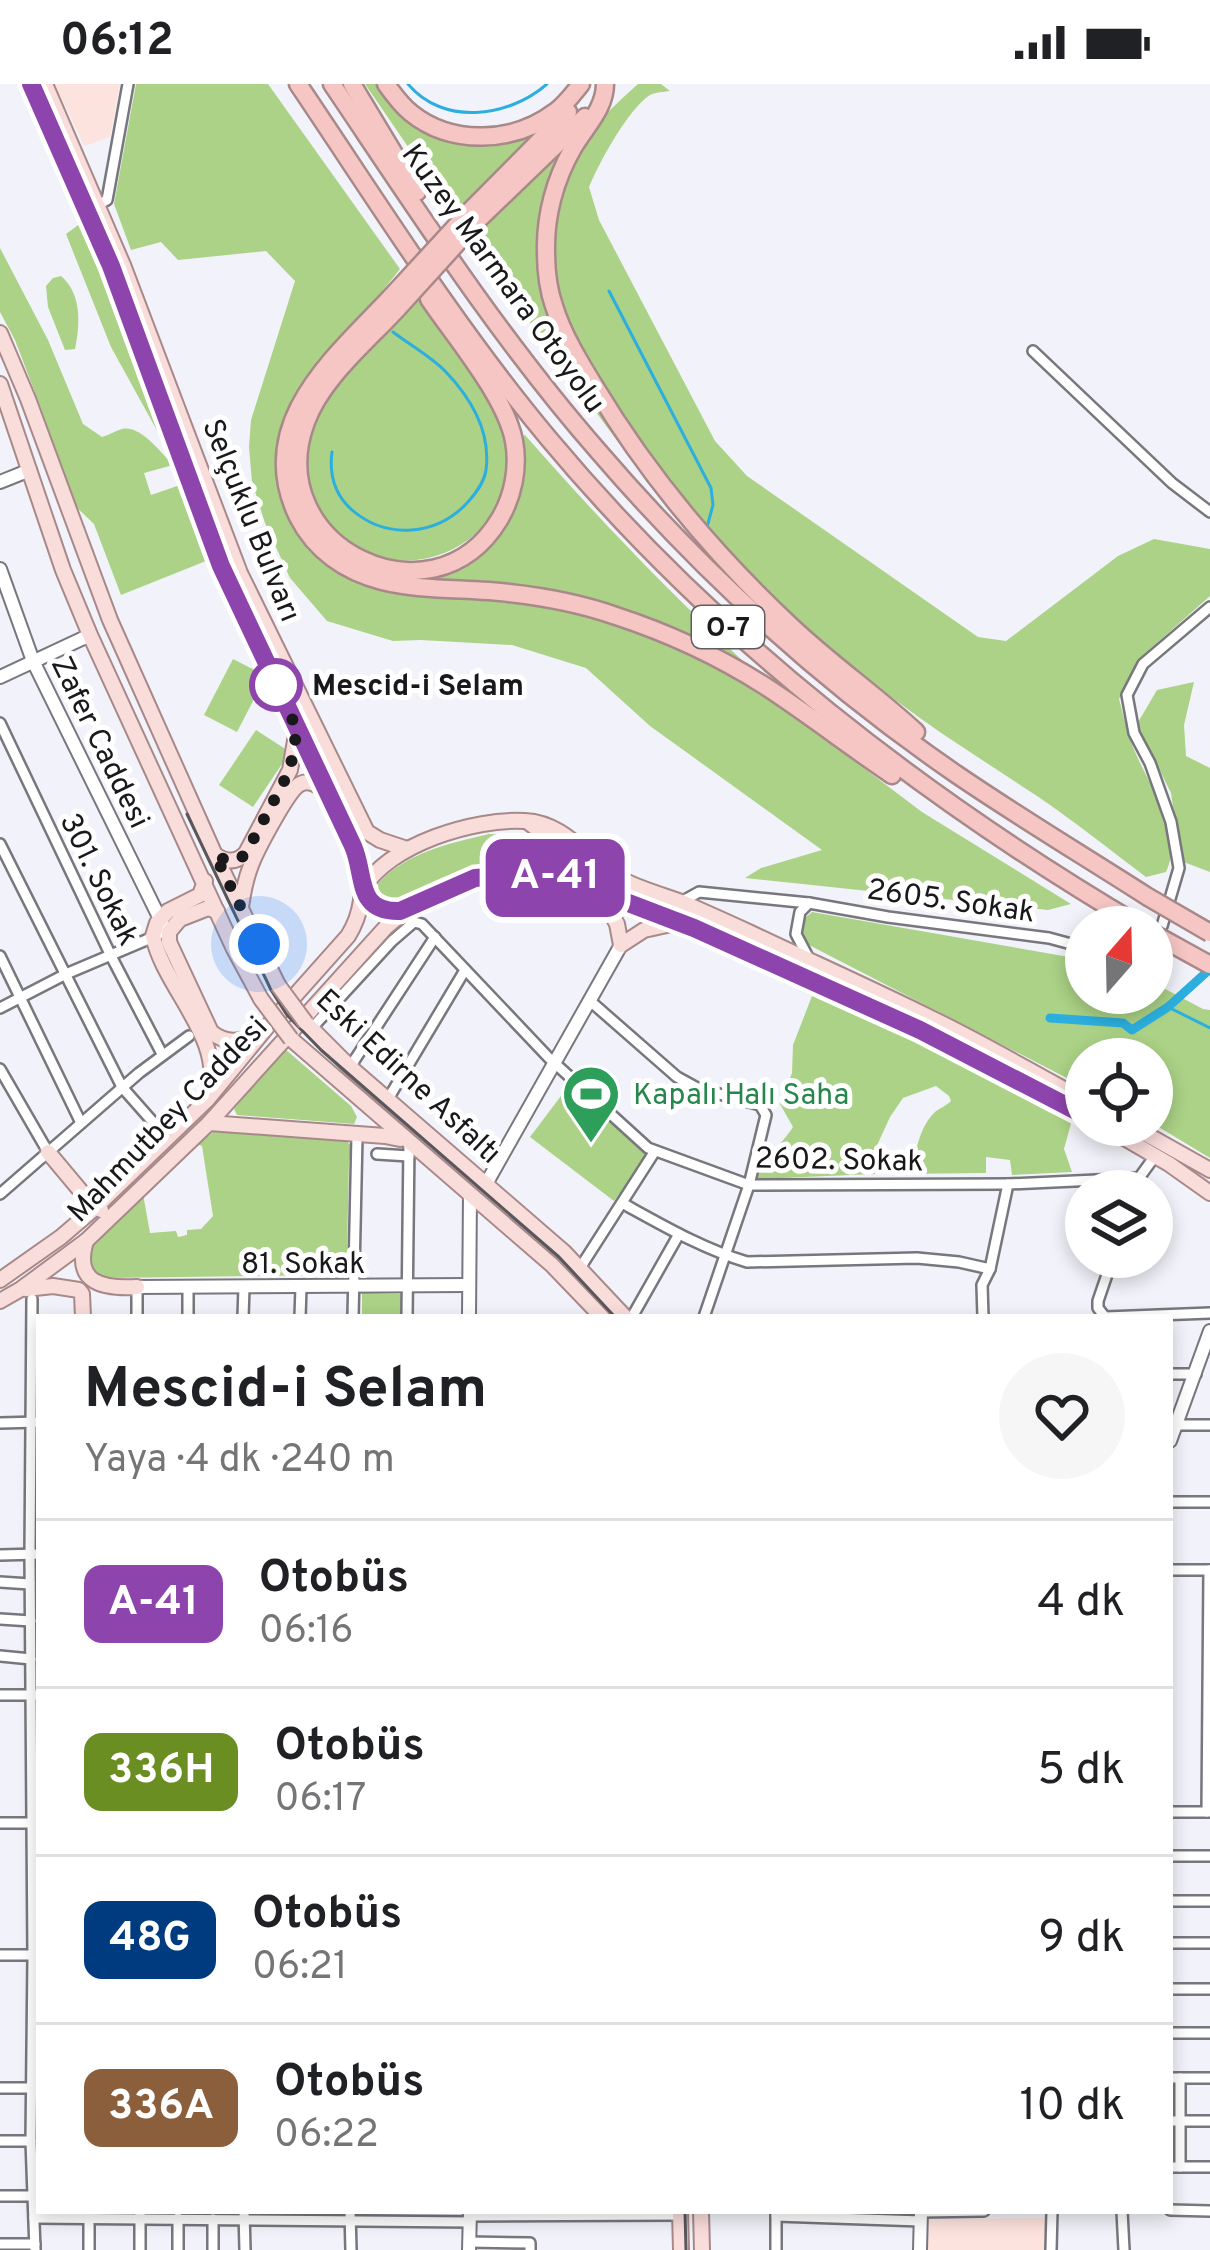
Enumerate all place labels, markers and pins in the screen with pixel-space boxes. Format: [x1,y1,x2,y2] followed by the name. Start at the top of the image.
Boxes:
[251,660,301,710] marker: Mescid-i Selam
[312,669,524,706] place label: Mescid-i Selam
[560,1063,622,1145] sports icon: Kapalı Halı Saha
[633,1078,849,1115] place label: Kapalı Halı Saha

